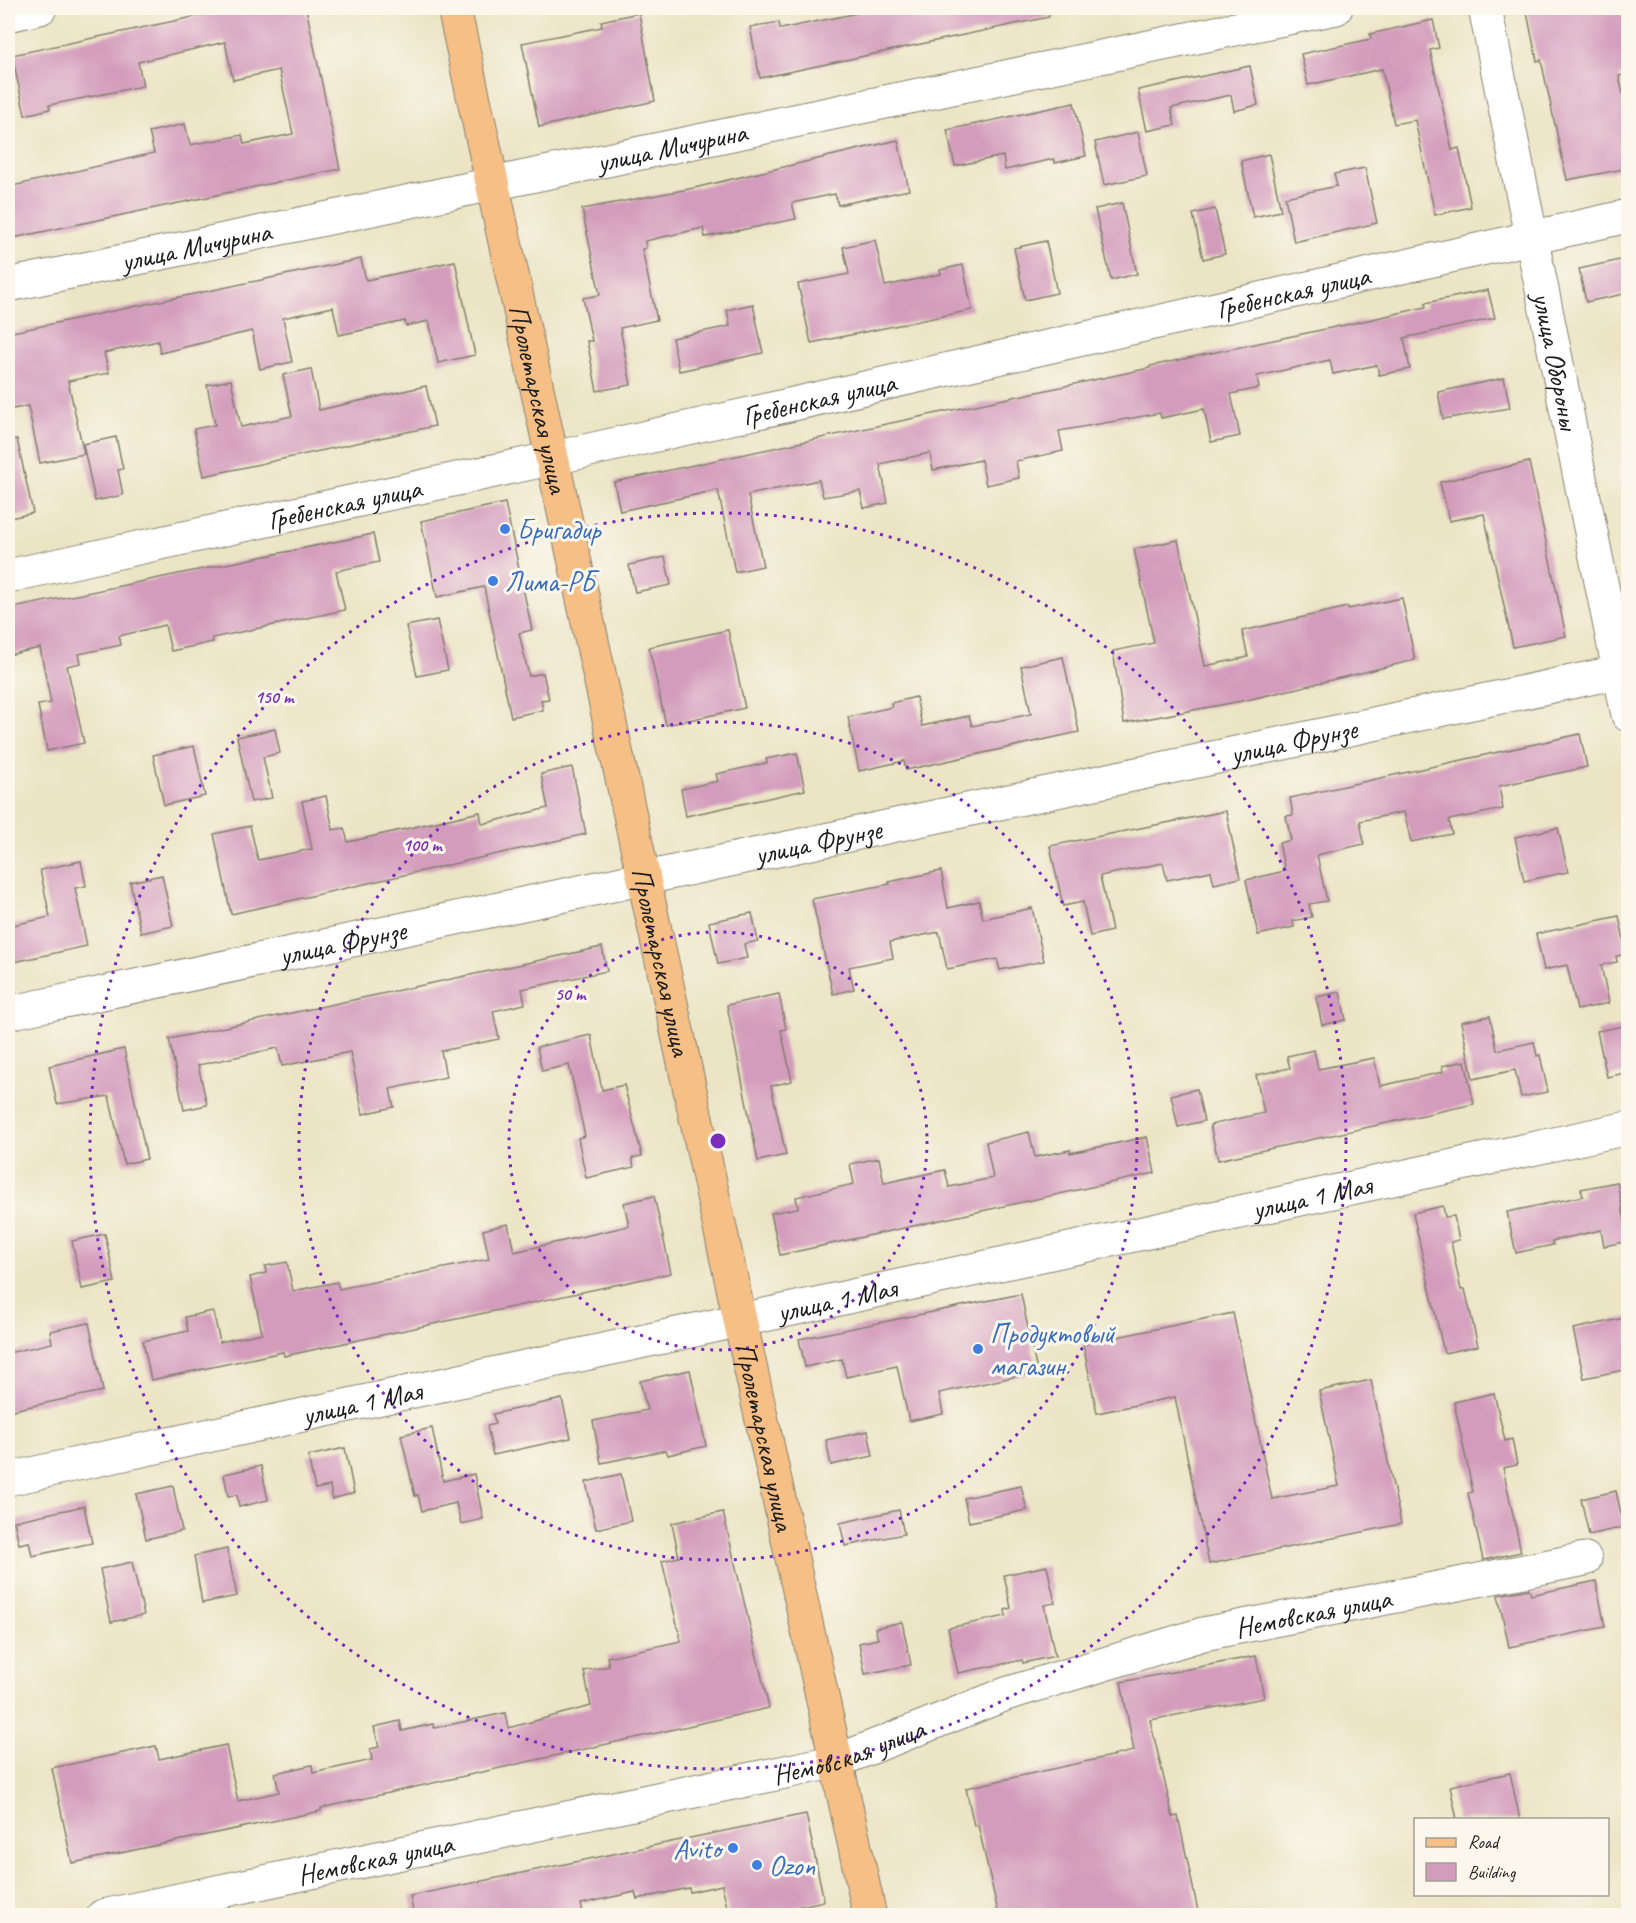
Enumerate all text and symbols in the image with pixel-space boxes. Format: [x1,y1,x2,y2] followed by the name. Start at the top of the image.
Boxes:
[592,114,752,180] street label: улица Мичурина
[116,213,276,279] street label: улица Мичурина
[1213,257,1375,326] street label: Гребенская улица
[1525,287,1588,435] street label: улица Обороны
[502,301,577,498] street label: Пролетарская улица
[739,364,901,433] street label: Гребенская улица
[264,469,426,537] street label: Гребенская улица
[517,512,602,547] place label: Бригадир
[498,522,512,536] marker: Бригадир
[505,564,600,599] place label: Лима-РБ
[486,574,500,588] marker: Лима-РБ
[255,686,295,708] text: 150 m
[1225,710,1362,772] street label: улица Фрунзе
[750,811,886,872] street label: улица Фрунзе
[403,834,443,856] text: 100 m
[624,864,700,1061] street label: Пролетарская улица
[274,911,411,973] street label: улица Фрунзе
[555,983,587,1005] text: 50 m
[708,1131,728,1151] centre of rings
[1247,1166,1377,1227] street label: улица 1 Мая
[772,1269,902,1330] street label: улица 1 Мая
[990,1316,1116,1383] place label: Продуктовый магазин
[728,1339,803,1536] street label: Пролетарская улица
[971,1342,985,1356] marker: Продуктовый магазин
[297,1372,427,1433] street label: улица 1 Мая
[1232,1580,1396,1645] street label: Немовская улица
[770,1710,931,1792] street label: Немовская улица
[1414,1818,1609,1896] legend
[294,1825,458,1892] street label: Немовская улица
[673,1831,724,1866] place label: Avito
[1468,1831,1501,1853] text: Road
[726,1841,740,1855] marker: Avito
[769,1848,815,1883] place label: Ozon
[750,1858,764,1872] marker: Ozon
[1468,1861,1517,1883] text: Building

